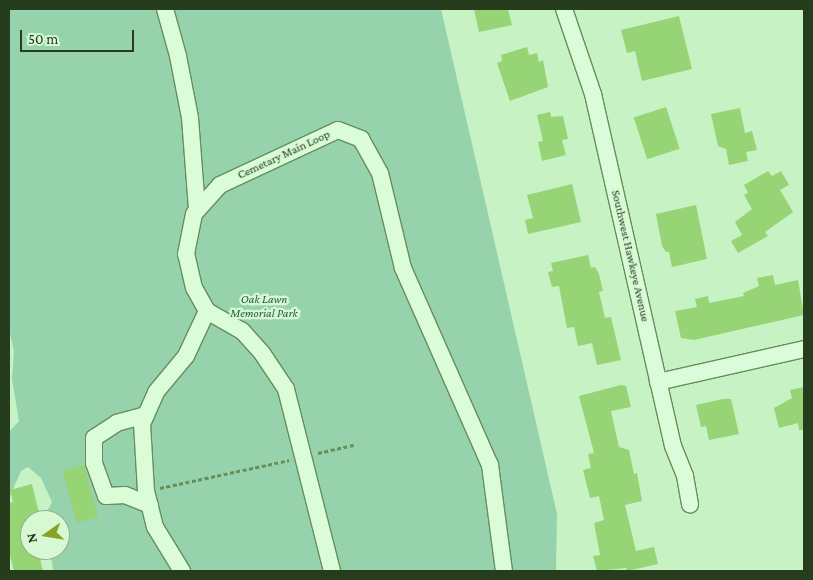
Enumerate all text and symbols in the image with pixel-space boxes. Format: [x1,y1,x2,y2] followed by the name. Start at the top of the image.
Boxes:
[22,20,136,52] scale bar
[28,31,58,47] text: 50 m
[236,127,332,183] street label: Cemetary Main Loop
[608,189,652,323] street label: Southwest Hawkeye Avenue
[230,293,298,321] park label: Oak Lawn Memorial Park
[20,510,70,560] north arrow
[22,532,40,545] text: N

